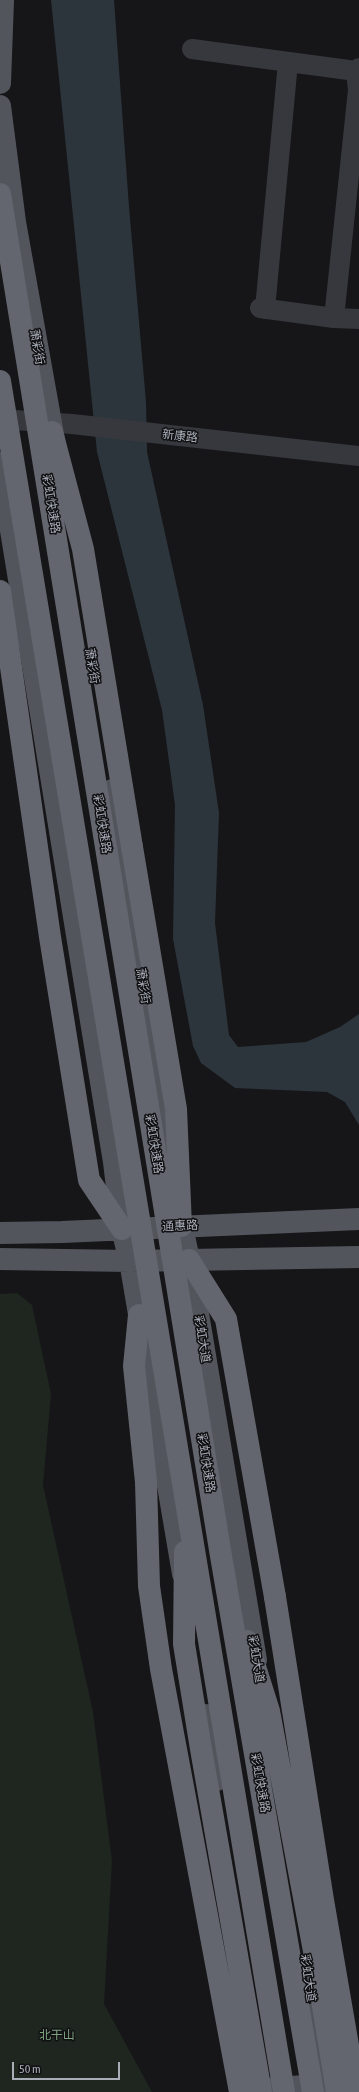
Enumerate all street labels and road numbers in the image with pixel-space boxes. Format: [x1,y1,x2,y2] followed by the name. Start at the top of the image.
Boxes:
[27,328,47,366] street label: 萧彩街
[161,427,199,445] street label: 新康路
[39,473,63,535] street label: 彩虹快速路
[82,647,102,685] street label: 萧彩街
[90,793,114,855] street label: 彩虹快速路
[133,967,153,1005] street label: 萧彩街
[142,1113,166,1175] street label: 彩虹快速路
[162,1218,198,1234] street label: 通惠路
[191,1314,213,1364] street label: 彩虹大道
[194,1432,218,1494] street label: 彩虹快速路
[245,1634,267,1684] street label: 彩虹大道
[248,1752,272,1814] street label: 彩虹快速路
[298,1953,318,2003] street label: 彩虹大道

